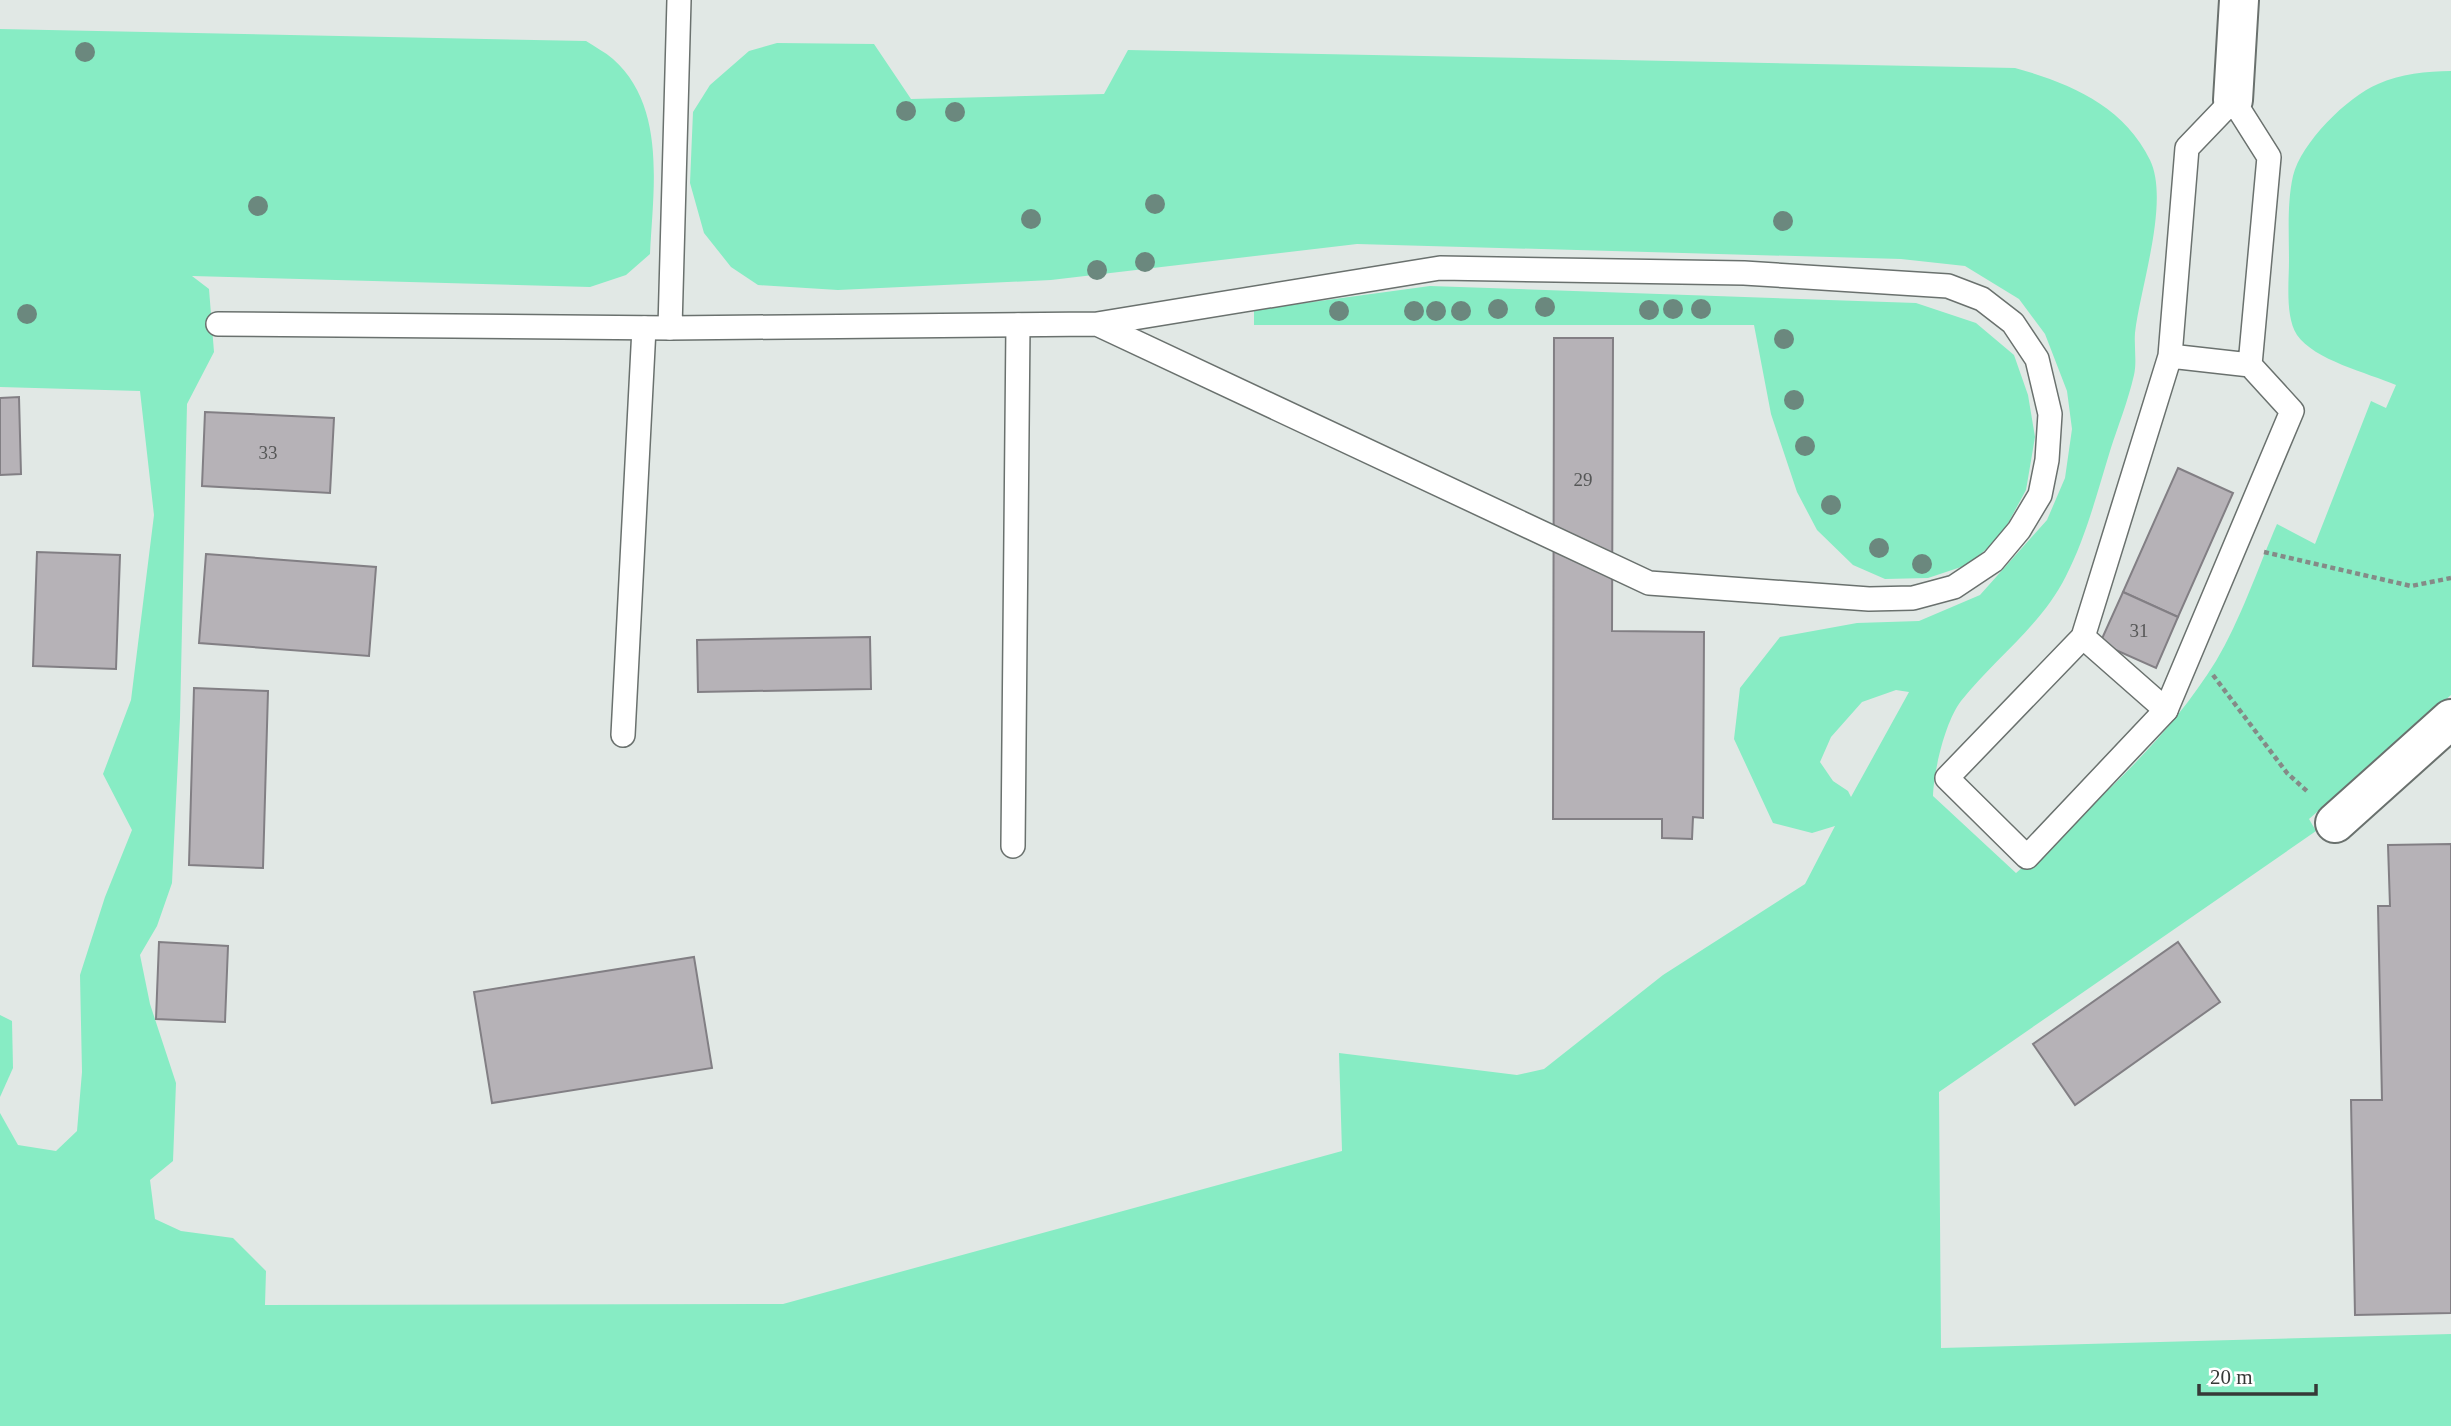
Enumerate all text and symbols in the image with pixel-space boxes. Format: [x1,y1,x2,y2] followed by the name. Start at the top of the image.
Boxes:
[259,442,278,463] house number: 33
[1574,469,1593,490] house number: 29
[2130,620,2149,641] house number: 31
[2199,1352,2316,1396] scale bar
[2210,1365,2253,1389] text: 20 m

